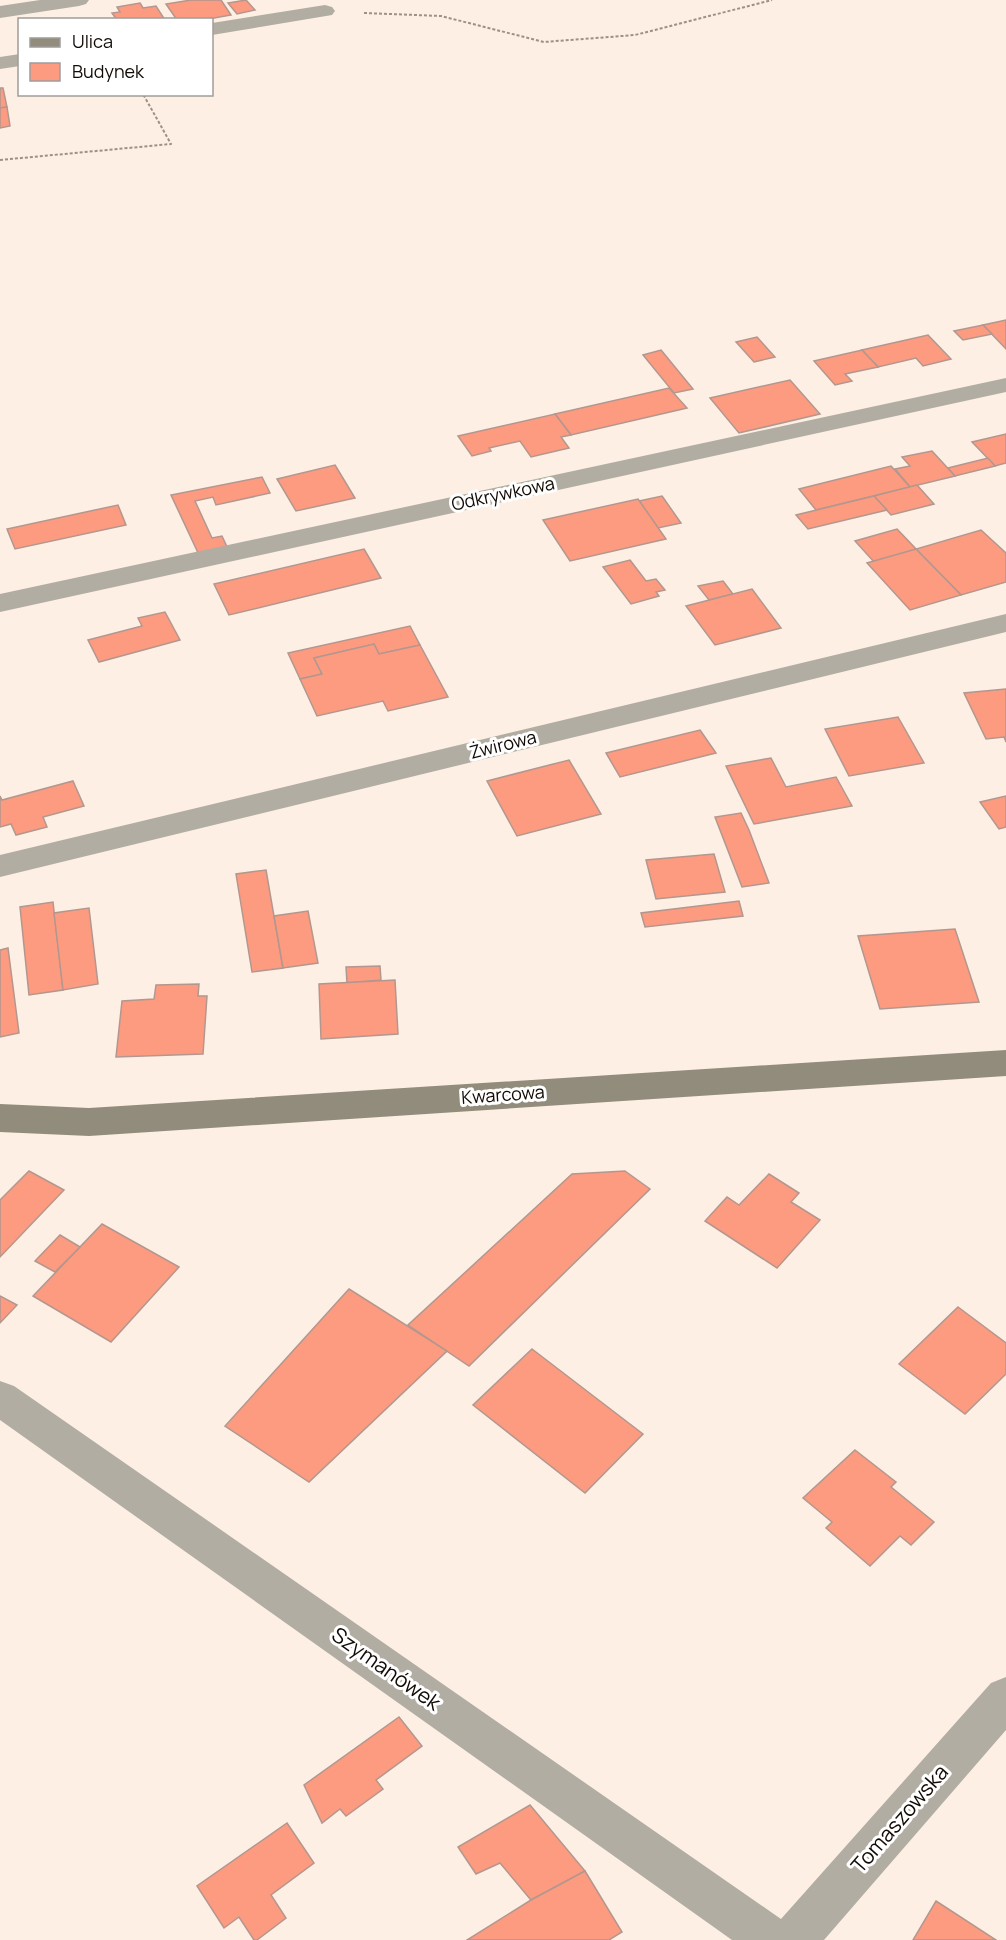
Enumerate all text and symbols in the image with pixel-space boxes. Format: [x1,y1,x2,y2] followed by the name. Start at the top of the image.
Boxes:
[18,18,213,96] legend
[72,29,113,53] text: Ulica
[72,59,145,83] text: Budynek
[449,470,556,516] street label: Odkrywkowa
[467,724,539,764] street label: Żwirowa
[460,1079,545,1109] street label: Kwarcowa
[327,1620,447,1716] street label: Szymanówek
[844,1758,954,1878] street label: Tomaszowska

